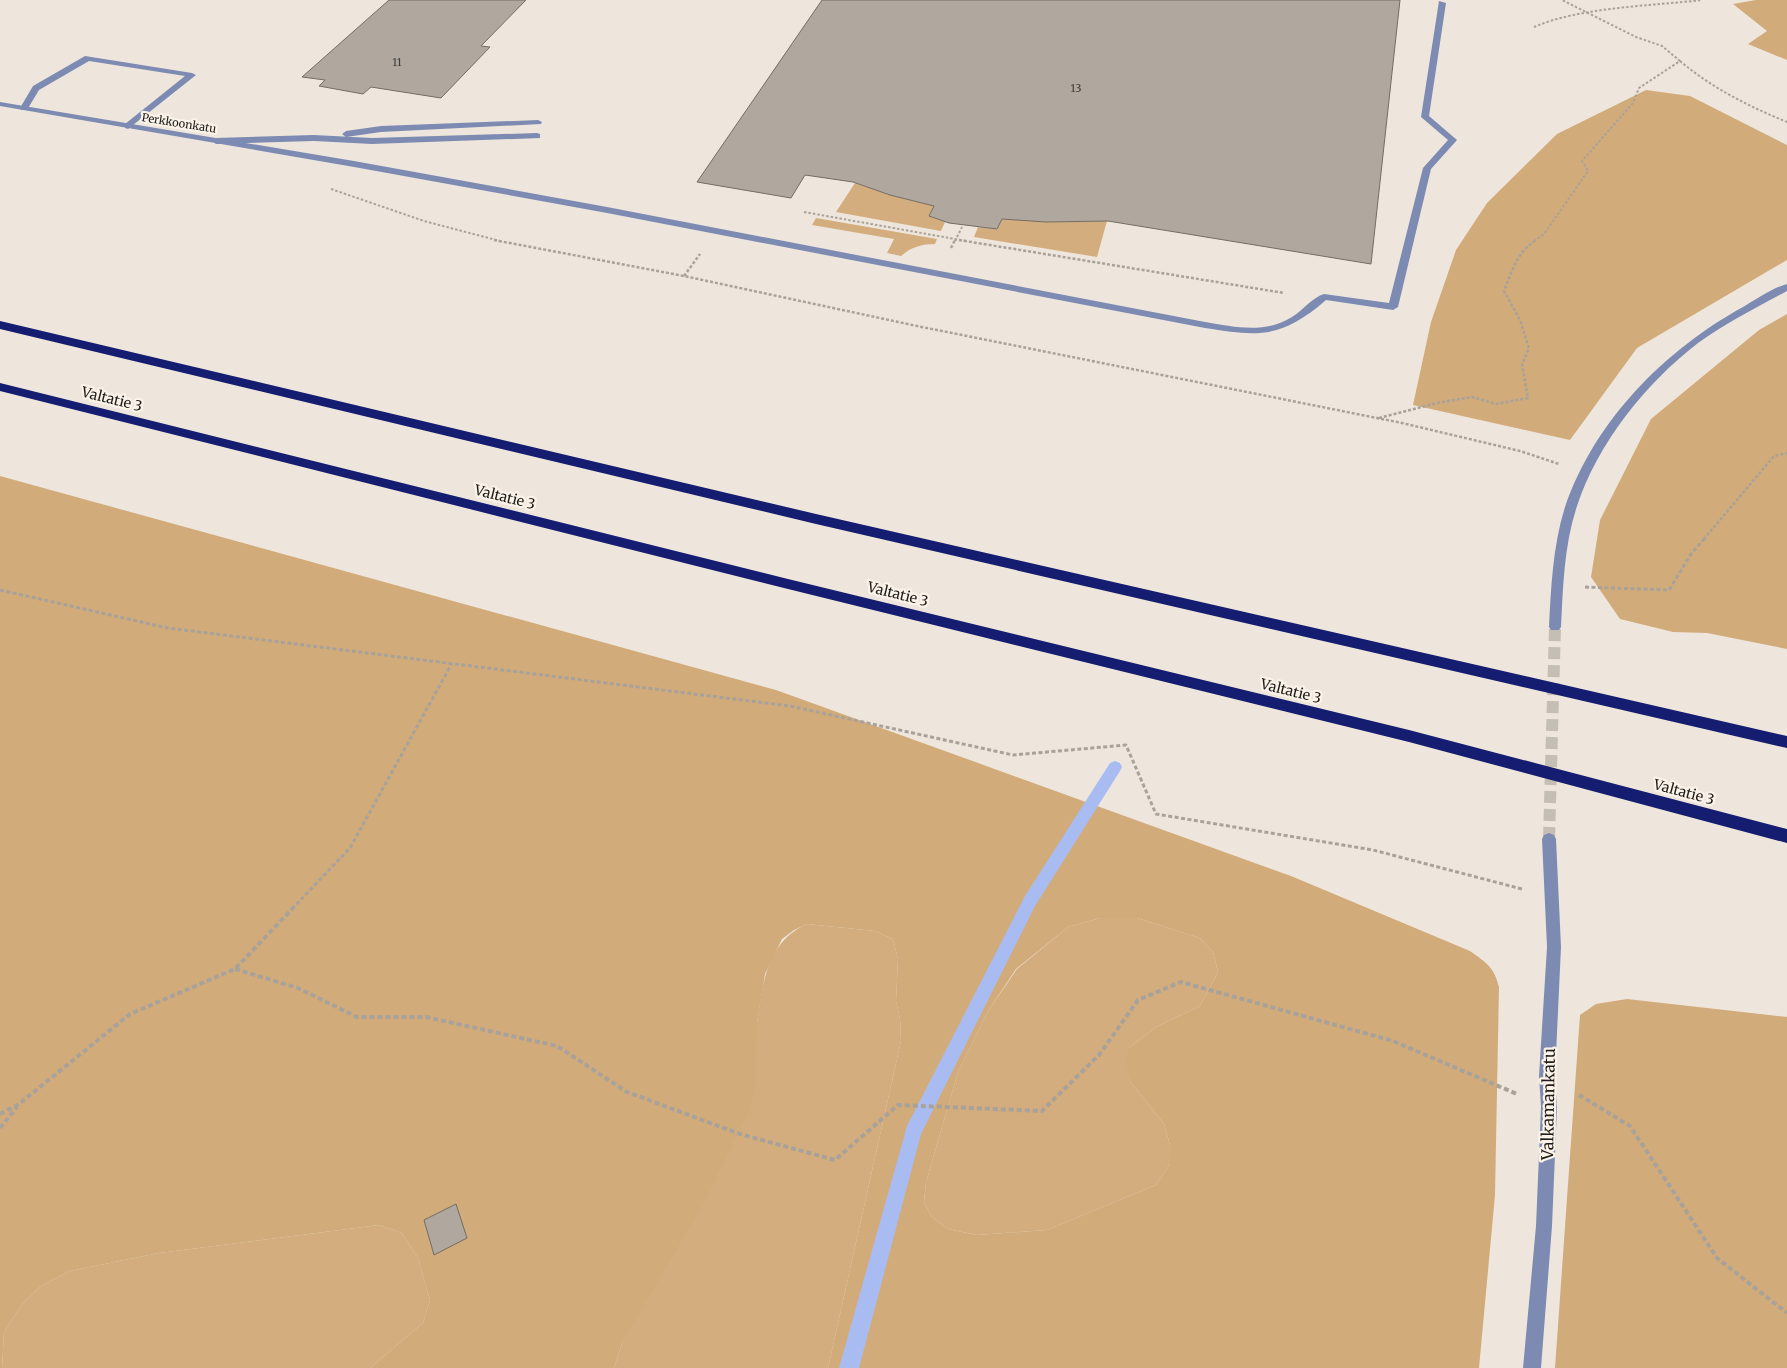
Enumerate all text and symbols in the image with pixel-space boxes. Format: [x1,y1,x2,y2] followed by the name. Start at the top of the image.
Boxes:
[392,55,402,69] house number: 11
[1071,81,1081,95] house number: 13
[141,110,217,136] street label: Perkkoonkatu
[79,383,144,415] street label: Valtatie 3
[472,481,537,513] street label: Valtatie 3
[865,578,930,610] street label: Valtatie 3
[1258,675,1323,707] street label: Valtatie 3
[1651,775,1716,809] street label: Valtatie 3
[1537,1048,1559,1161] street label: Valkamankatu

